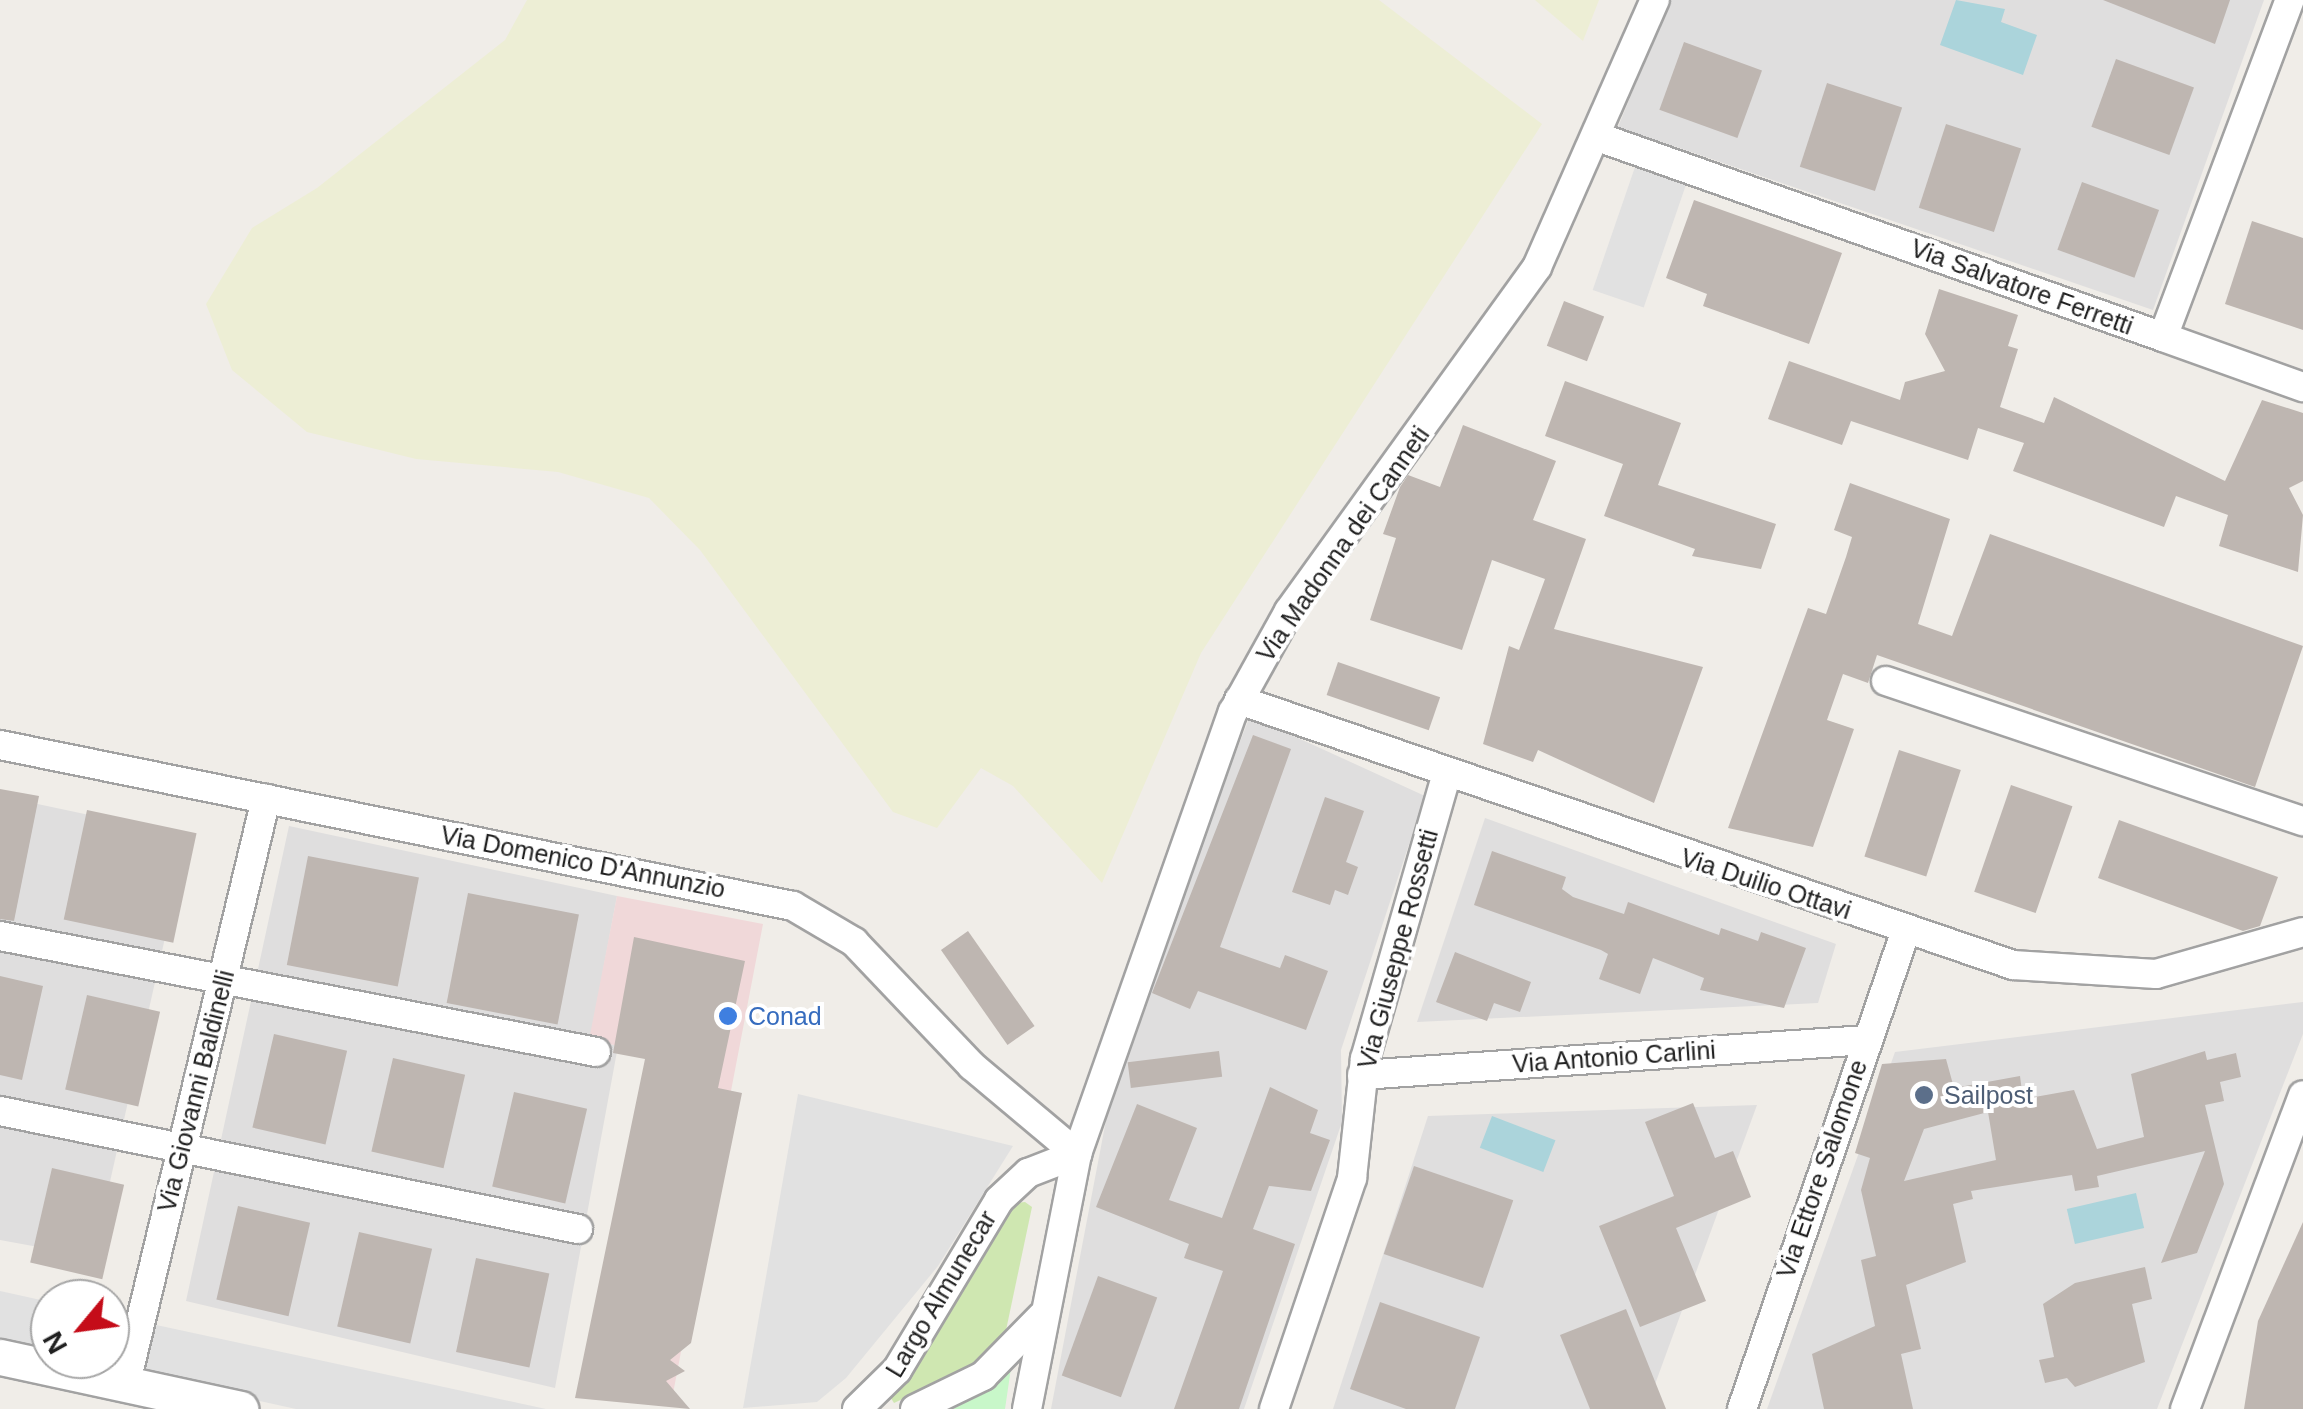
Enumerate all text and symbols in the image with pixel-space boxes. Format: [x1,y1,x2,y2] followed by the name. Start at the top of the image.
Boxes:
[1907,233,2137,341] street label: Via Salvatore Ferretti
[1250,421,1436,667] street label: Via Madonna dei Canneti
[438,820,728,904] street label: Via Domenico D'Annunzio
[1352,826,1444,1072] street label: Via Giuseppe Rossetti
[1677,842,1855,926] street label: Via Duilio Ottavi
[151,967,241,1215] street label: Via Giovanni Baldinelli
[748,1001,822,1031] place label: Conad
[717,1005,739,1027] marker: Conad
[1511,1035,1717,1079] street label: Via Antonio Carlini
[1771,1056,1873,1282] street label: Via Ettore Salomone
[1944,1080,2033,1110] place label: Sailpost
[1913,1084,1935,1106] marker: Sailpost
[879,1205,1003,1383] street label: Largo Almunecar
[30,1279,130,1379] north arrow
[37,1326,74,1359] text: N

